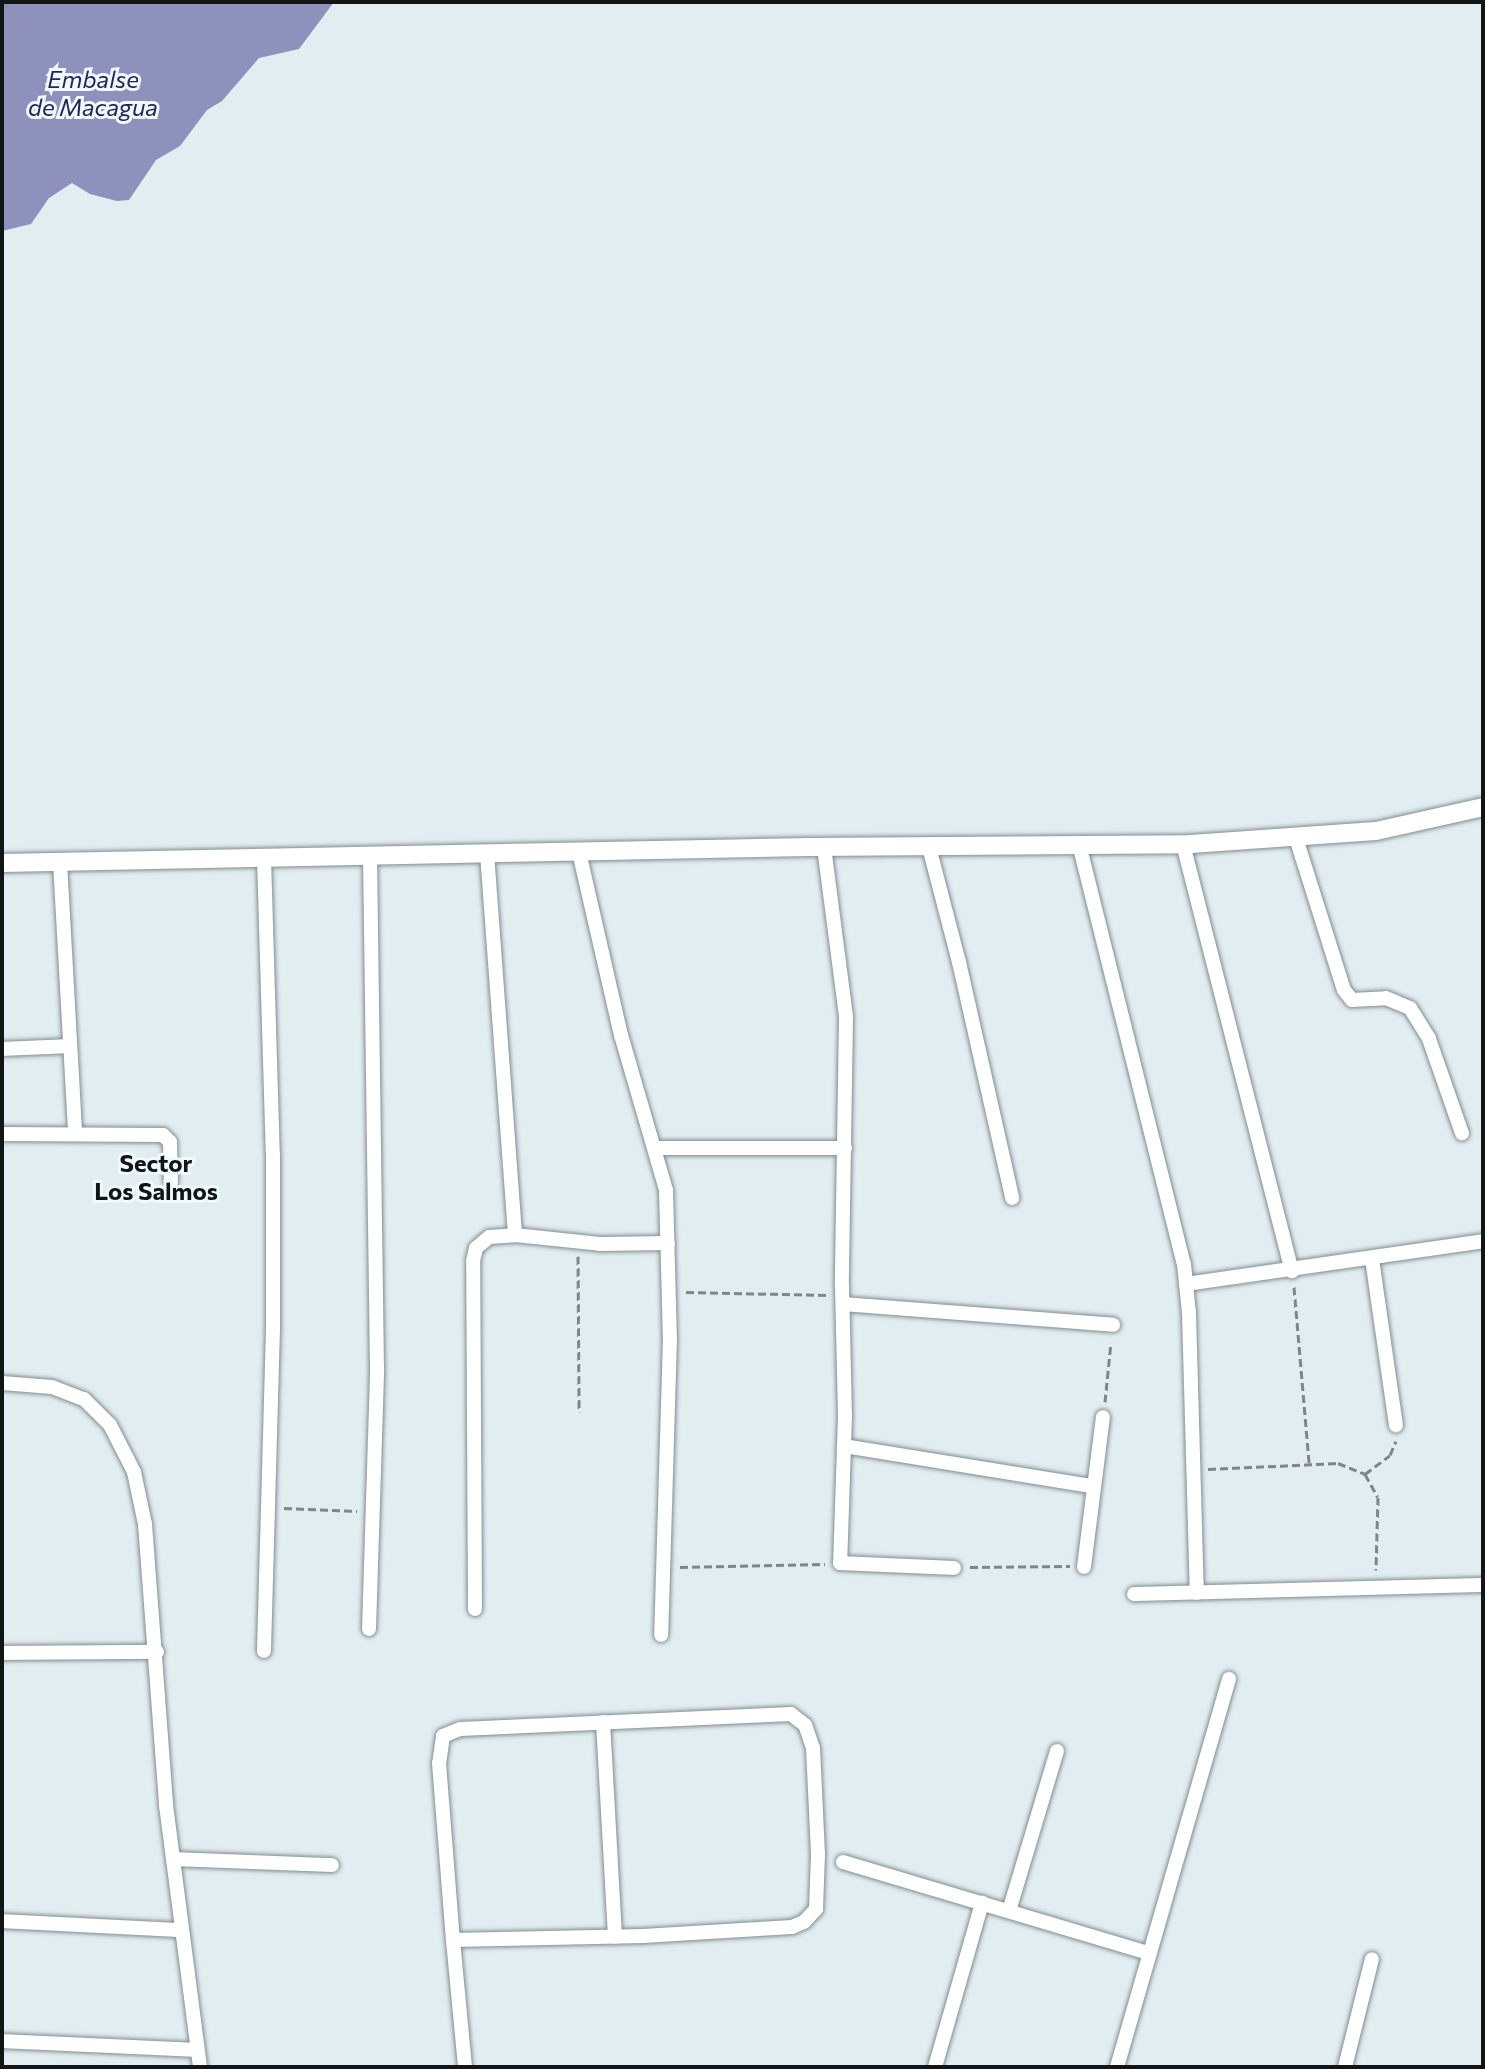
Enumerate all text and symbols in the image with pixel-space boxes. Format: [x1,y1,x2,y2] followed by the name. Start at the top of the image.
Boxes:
[28,65,158,121] water label: Embalse de Macagua
[94,1149,218,1205] district label: Sector Los Salmos

